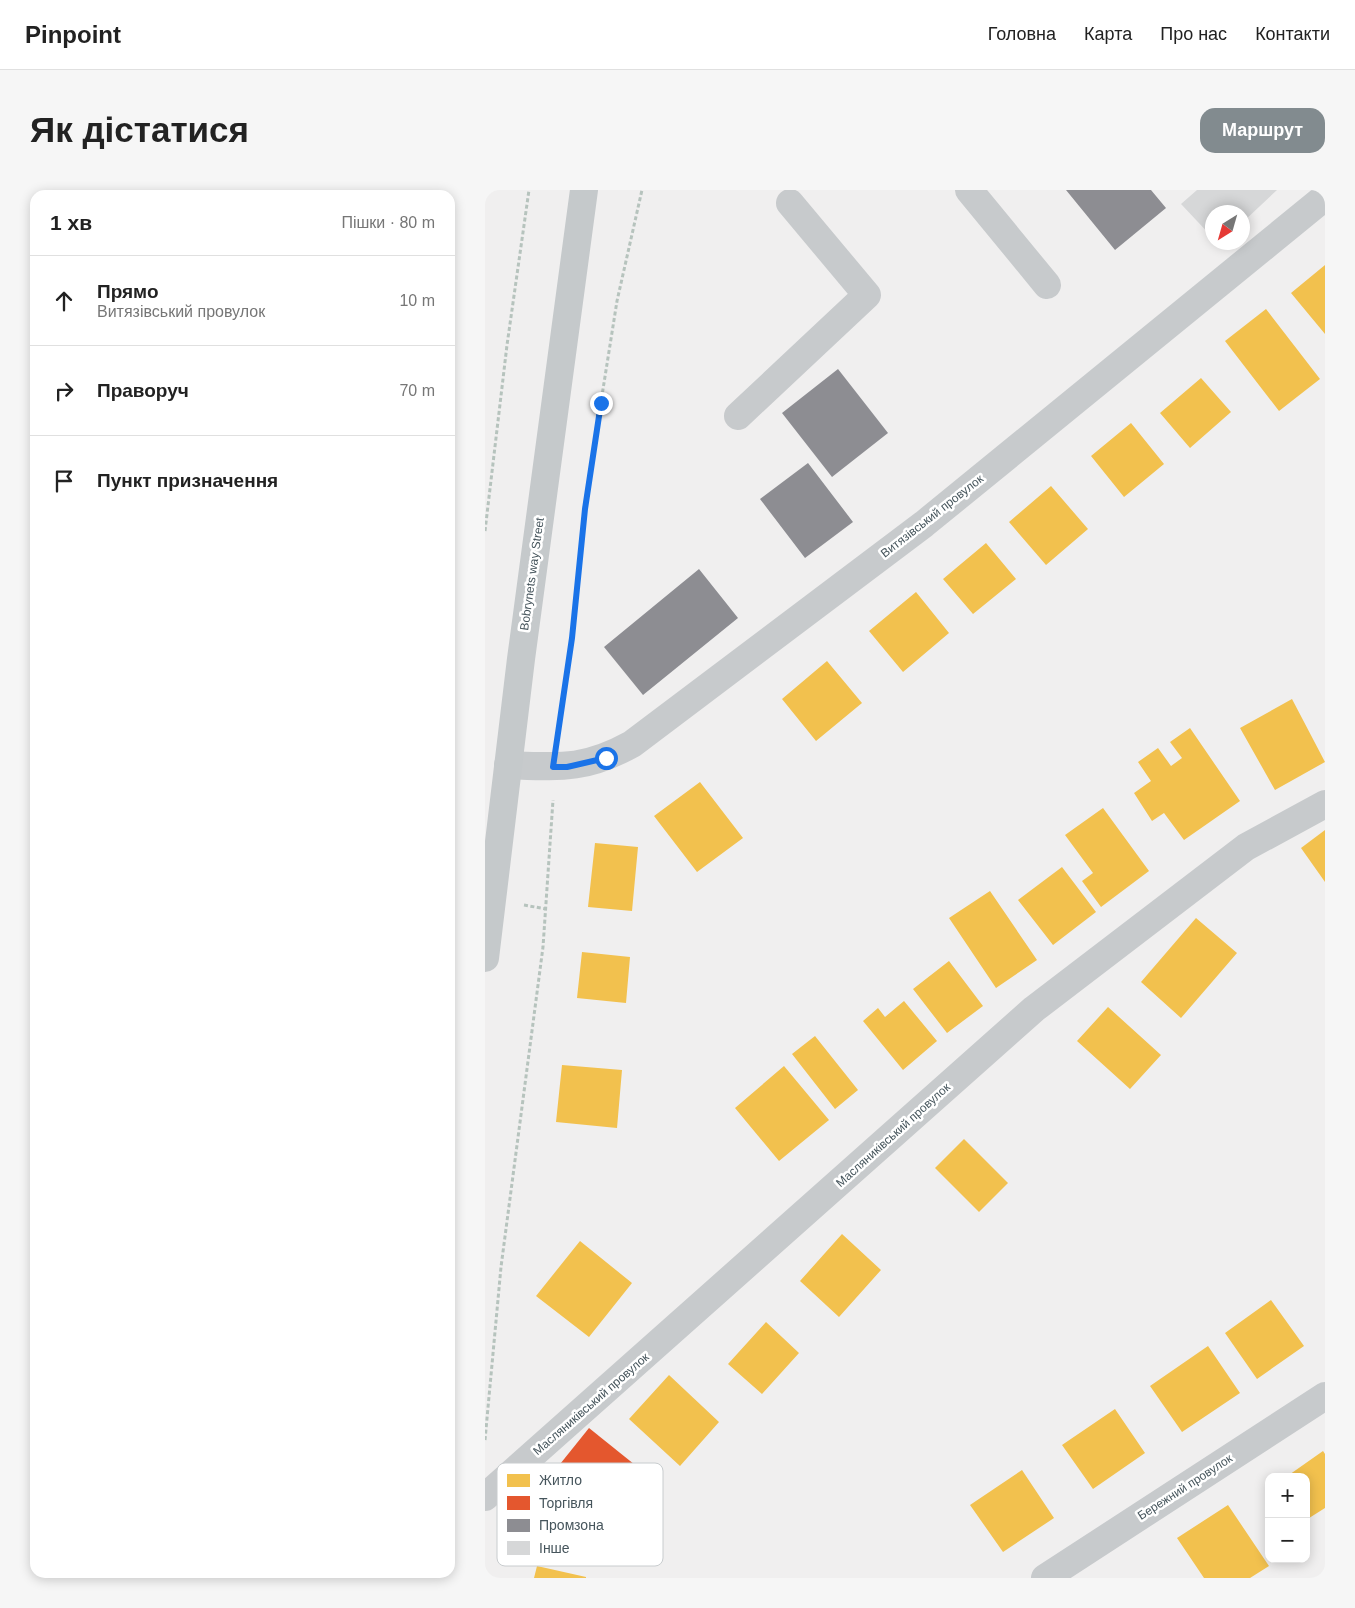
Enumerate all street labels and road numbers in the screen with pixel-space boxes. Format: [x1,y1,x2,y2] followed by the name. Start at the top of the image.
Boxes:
[878,471,987,560] street label: Витязівський провулок
[517,516,547,631] street label: Bobrynets way Street
[833,1080,954,1190] street label: Масляниківський провулок
[530,1349,652,1458] street label: Масляниківський провулок
[1135,1451,1236,1523] street label: Бережний провулок

